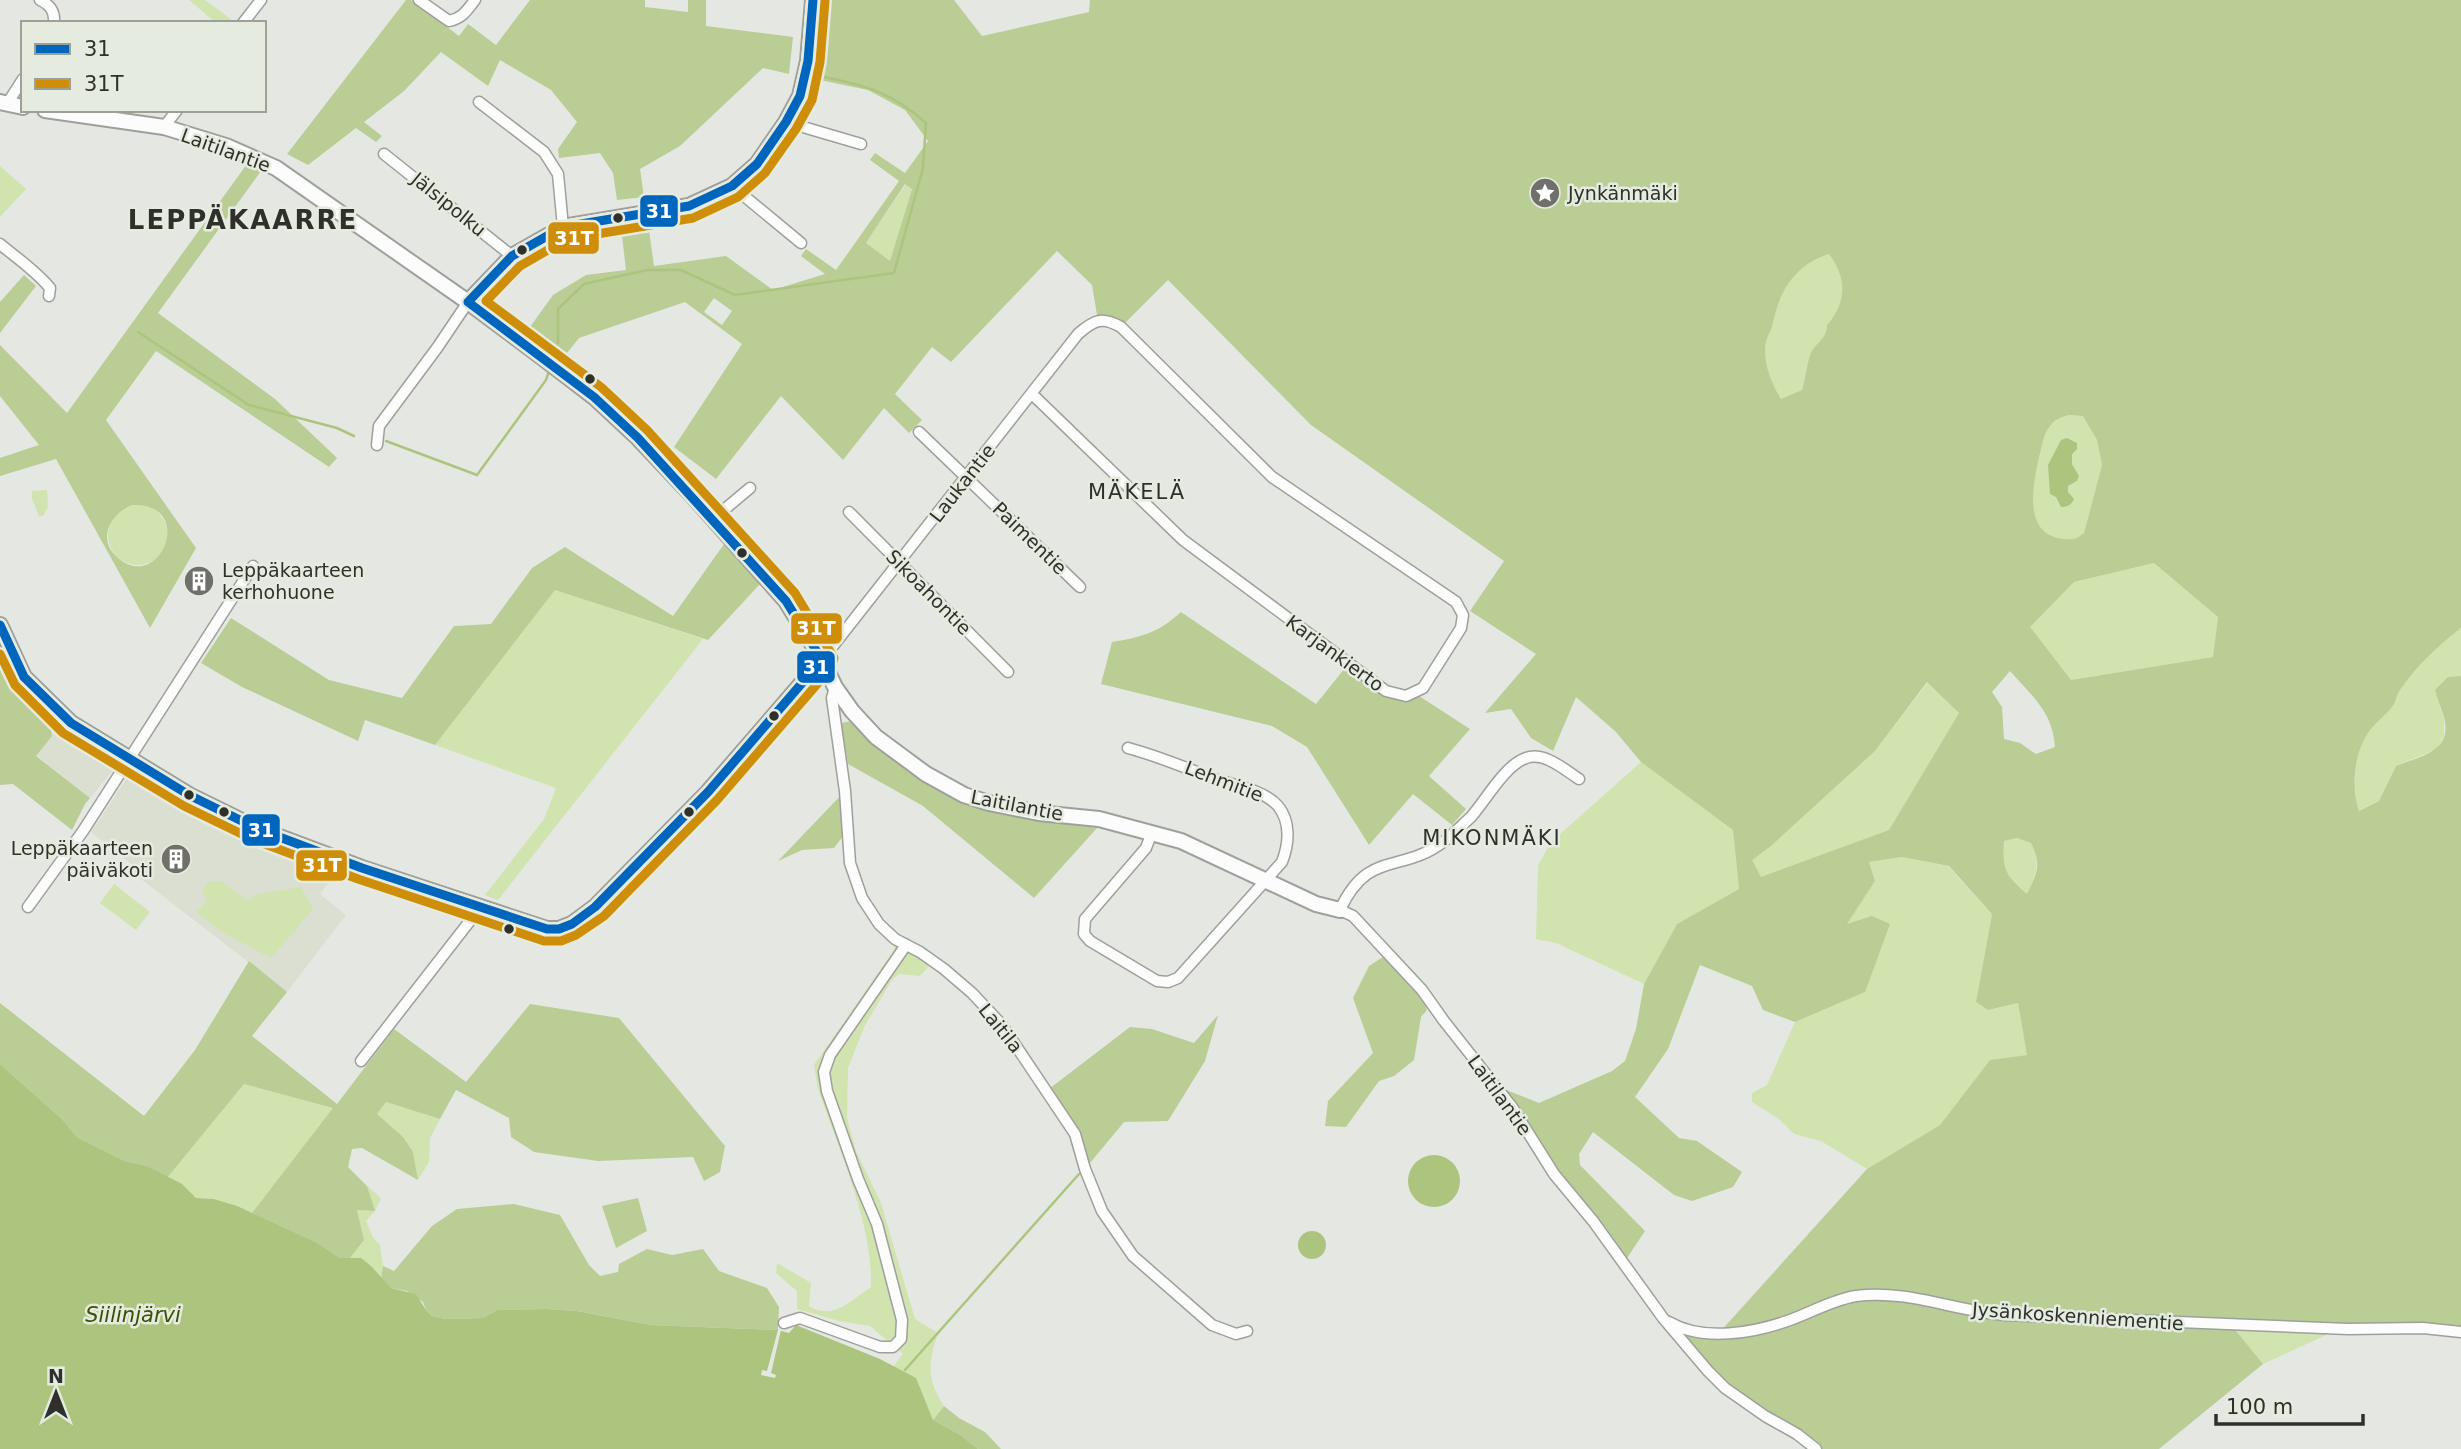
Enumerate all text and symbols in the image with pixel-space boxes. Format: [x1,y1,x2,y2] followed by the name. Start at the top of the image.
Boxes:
[21,21,266,112] legend
[84,37,111,61] text: 31
[84,72,124,96] text: 31T
[178,124,274,176] street label: Laitilantie
[407,167,491,241] street label: Jälsipolku
[1528,176,1562,210] place icon: Jynkänmäki
[1567,182,1678,204] place label: Jynkänmäki
[639,194,679,228] line badge: 31
[646,200,672,222] text: 31
[128,204,358,235] district label: LEPPÄKAARRE
[611,211,625,225] unlabelled marker
[547,221,600,255] line badge: 31T
[554,227,594,249] text: 31T
[515,243,529,257] unlabelled marker
[583,372,597,386] unlabelled marker
[925,440,999,526] street label: Laukantie
[1088,479,1186,504] district label: MÄKELÄ
[988,497,1072,579] street label: Paimentie
[882,545,976,639] street label: Sikoahontie
[735,546,749,560] unlabelled marker
[222,559,364,603] place label: Leppäkaarteen kerhohuone
[182,564,216,598] building icon: Leppäkaarteen kerhohuone
[1282,610,1388,696] street label: Karjankierto
[790,612,843,645] line badge: 31T
[796,617,836,639] text: 31T
[796,650,836,684] line badge: 31
[803,656,829,678] text: 31
[767,709,781,723] unlabelled marker
[1182,756,1266,806] street label: Lehmitie
[969,785,1065,825] street label: Laitilantie
[182,788,196,802] unlabelled marker
[217,805,231,819] unlabelled marker
[682,805,696,819] unlabelled marker
[241,813,281,847] line badge: 31
[248,819,274,841] text: 31
[1422,825,1562,850] district label: MIKONMÄKI
[11,837,153,881] place label: Leppäkaarteen päiväkoti
[159,842,193,876] building icon: Leppäkaarteen päiväkoti
[295,849,348,882] line badge: 31T
[302,854,342,876] text: 31T
[502,922,516,936] unlabelled marker
[974,999,1028,1057] street label: Laitila
[1464,1051,1536,1139] street label: Laitilantie
[1970,1298,2185,1334] street label: Jysänkoskenniementie
[85,1303,181,1327] water label: Siilinjärvi
[21,1358,91,1428] north arrow
[48,1365,64,1387] text: N
[2216,1382,2363,1426] scale bar
[2226,1395,2293,1419] text: 100 m

